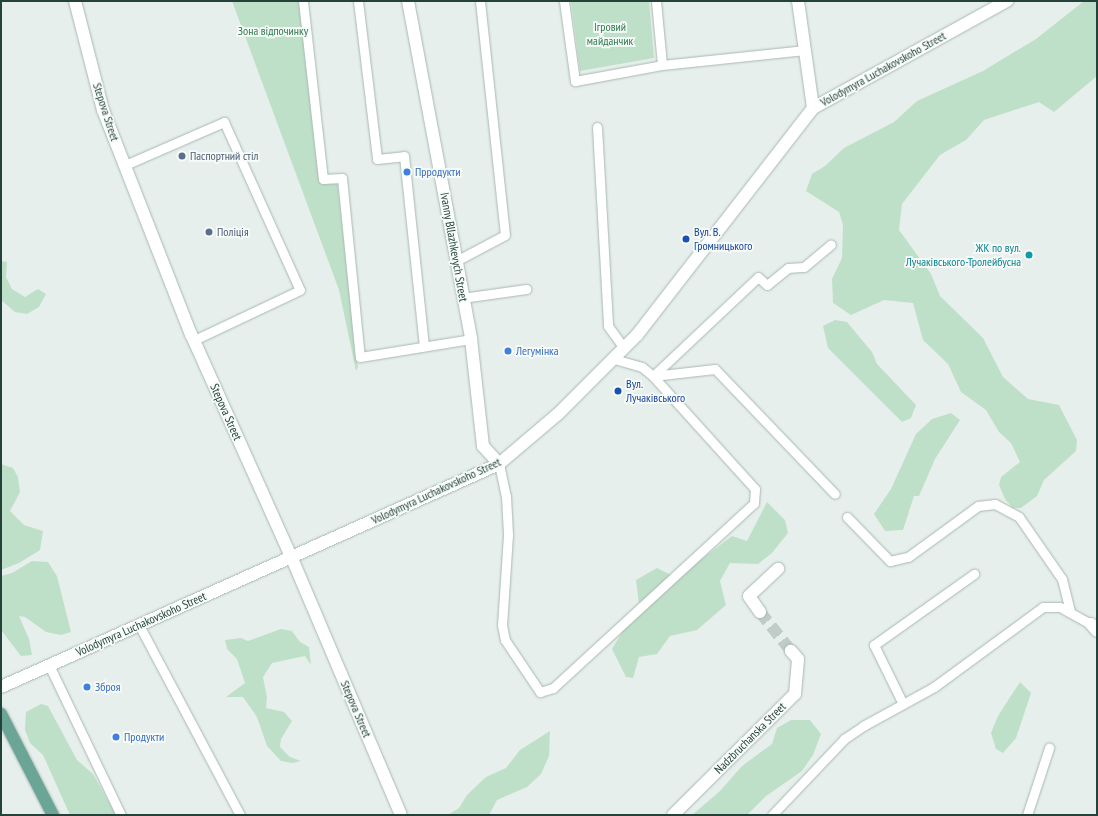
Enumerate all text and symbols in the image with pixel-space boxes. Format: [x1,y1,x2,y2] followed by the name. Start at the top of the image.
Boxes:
[587,20,633,48] park label: Ігровий майданчик
[238,24,308,38] park label: Зона відпочинку
[818,29,948,109] street label: Volodymyra Luchakovskoho Street
[90,81,122,143] street label: Stepova Street
[190,149,258,163] place label: Паспортний стіл
[177,151,187,161] marker: Паспортний стіл
[415,165,460,179] place label: Прродукти
[402,167,412,177] marker: Прродукти
[437,191,471,303] street label: Ivanny Bllazhkevych Street
[217,225,249,239] place label: Поліція
[694,225,752,253] place label: Вул. В. Громницького
[204,227,214,237] marker: Поліція
[681,234,691,244] marker: Вул. В. Громницького
[906,241,1021,269] place label: ЖК по вул. Лучаківського-Тролейбусна
[1024,250,1034,260] marker: ЖК по вул. Лучаківського-Тролейбусна
[516,344,559,358] place label: Легумінка
[503,346,513,356] marker: Легумінка
[626,377,685,405] place label: Вул. Лучаківського
[207,381,245,443] street label: Stepova Street
[613,386,623,396] marker: Вул. Лучаківського
[369,455,503,527] street label: Volodymyra Luchakovskoho Street
[74,589,208,659] street label: Volodymyra Luchakovskoho Street
[338,678,374,740] street label: Stepova Street
[95,680,120,694] place label: Зброя
[82,682,92,692] marker: Зброя
[711,699,789,777] street label: Nadzbruchanska Street
[124,730,164,744] place label: Продукти
[111,732,121,742] marker: Продукти

